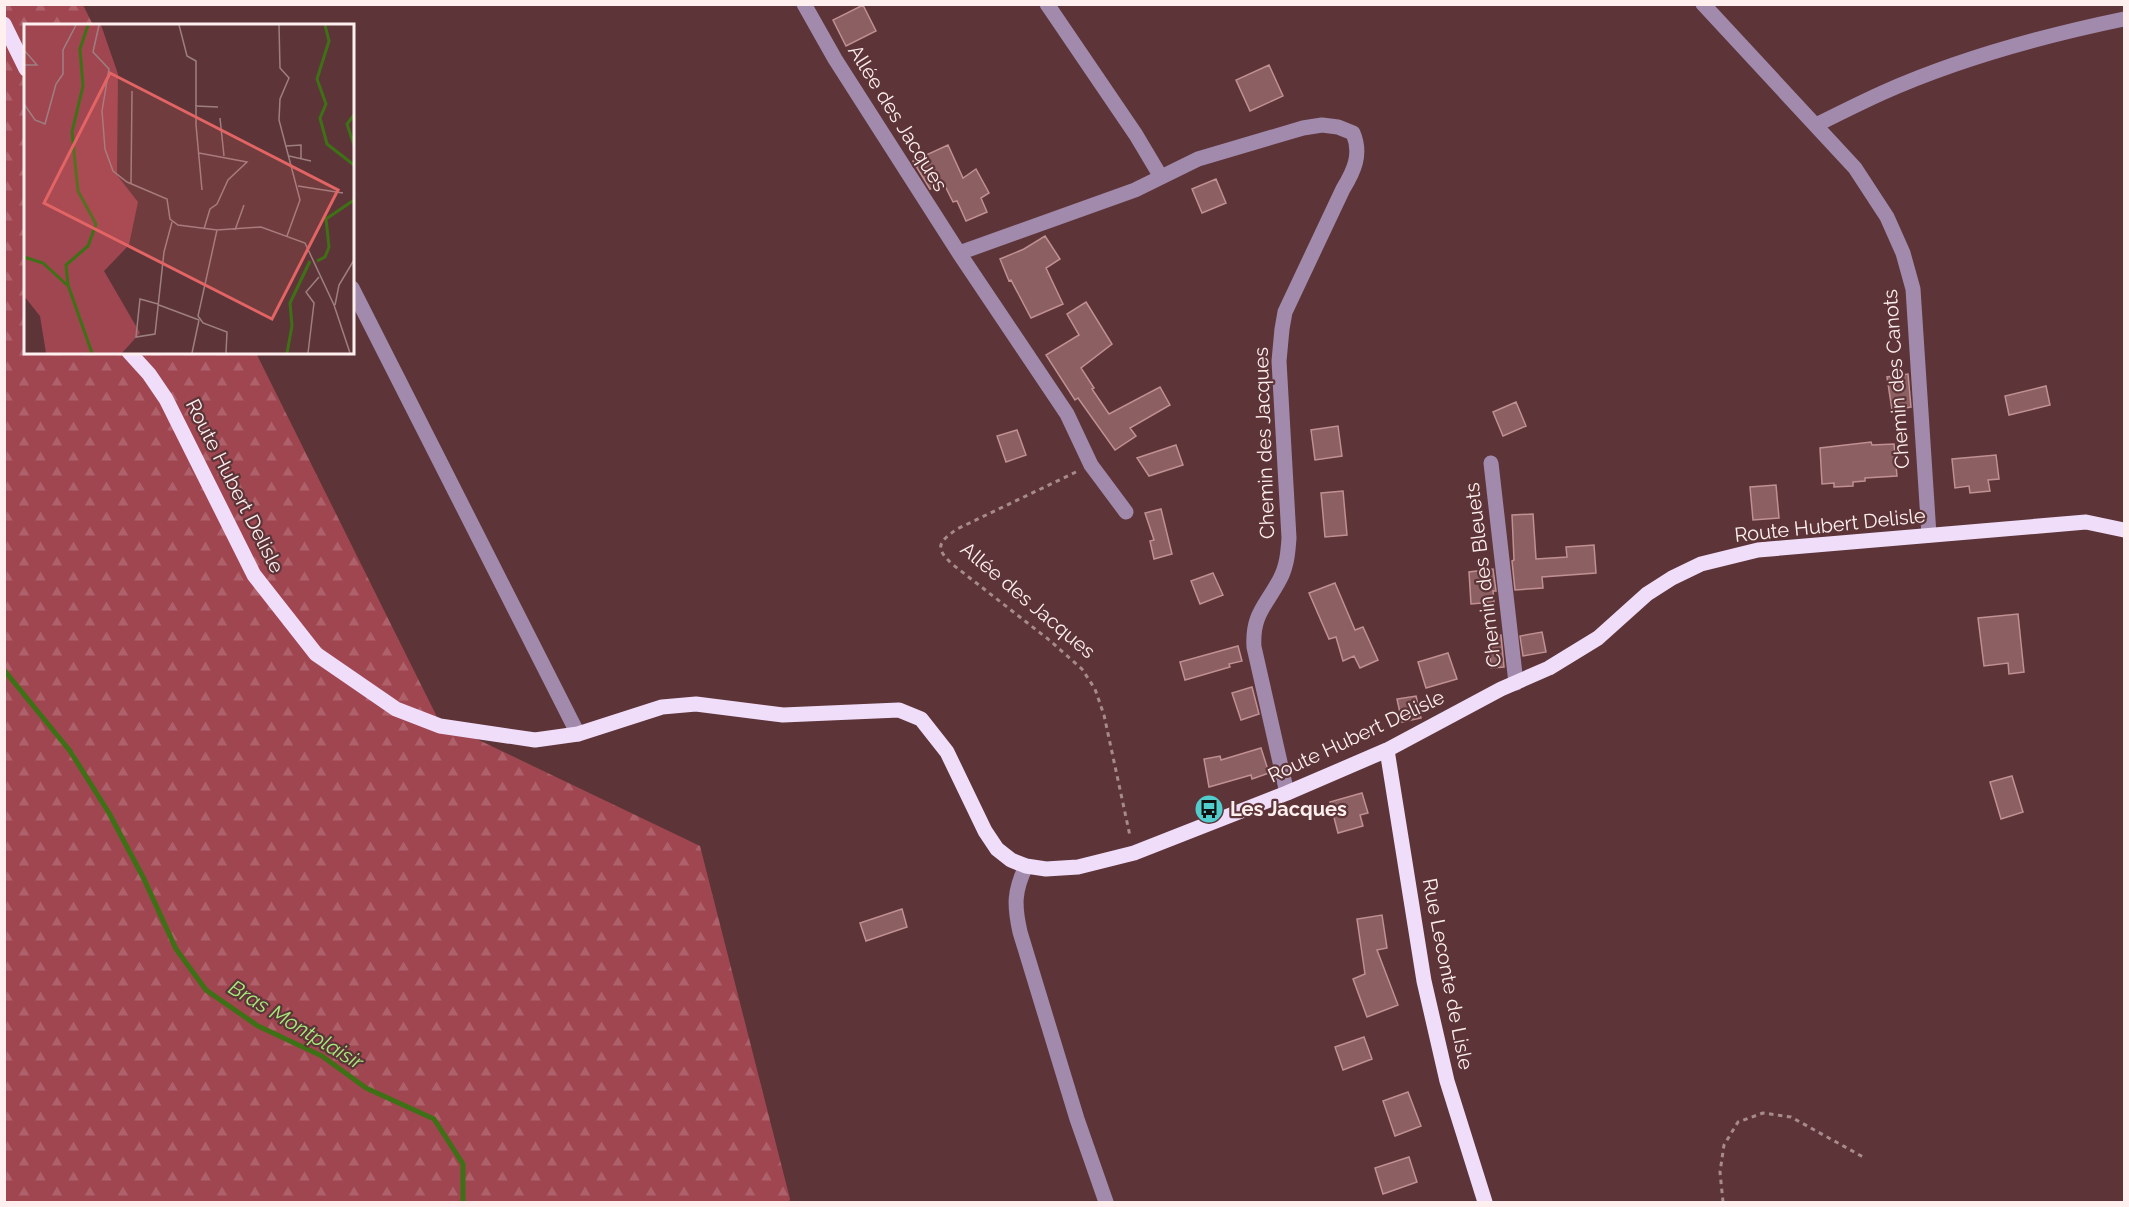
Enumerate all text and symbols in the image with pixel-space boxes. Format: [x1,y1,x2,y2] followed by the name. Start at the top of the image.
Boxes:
[24,24,354,354] inset map
[843,40,953,196] street label: Allée des Jacques
[1878,288,1914,470] street label: Chemin des Canots
[1249,347,1279,539] street label: Chemin des Jacques
[181,395,289,577] street label: Route Hubert Delisle
[1460,481,1506,669] street label: Chemin des Bleuets
[1733,503,1927,547] street label: Route Hubert Delisle
[956,537,1100,663] street label: Allée des Jacques
[1264,684,1448,787] street label: Route Hubert Delisle
[1193,793,1225,825] bus stop icon: Les Jacques
[1230,797,1347,821] place label: Les Jacques
[1418,876,1478,1072] street label: Rue Leconte de Lisle
[225,975,369,1075] water label: Bras Montplaisir

